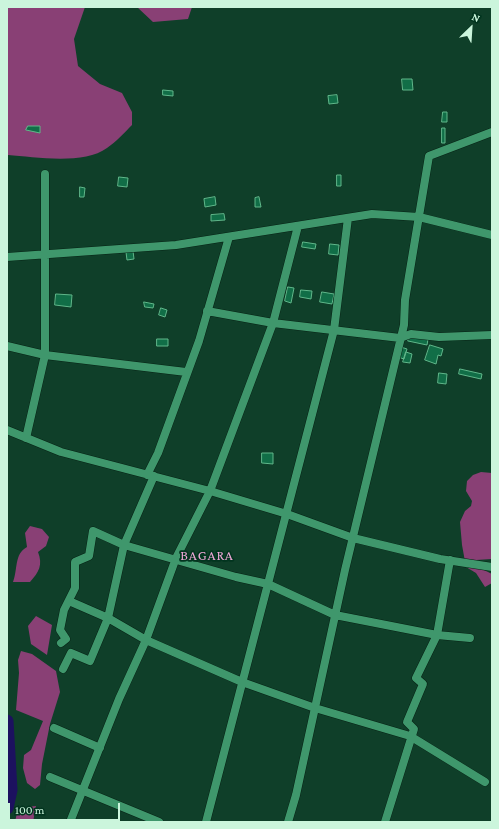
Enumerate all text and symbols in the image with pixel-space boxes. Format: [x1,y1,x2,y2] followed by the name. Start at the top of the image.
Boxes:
[451,8,491,48] north arrow
[470,10,482,24] text: N
[180,548,234,564] district label: BAGARA
[10,795,122,821] scale bar
[15,803,44,817] text: 100 m

